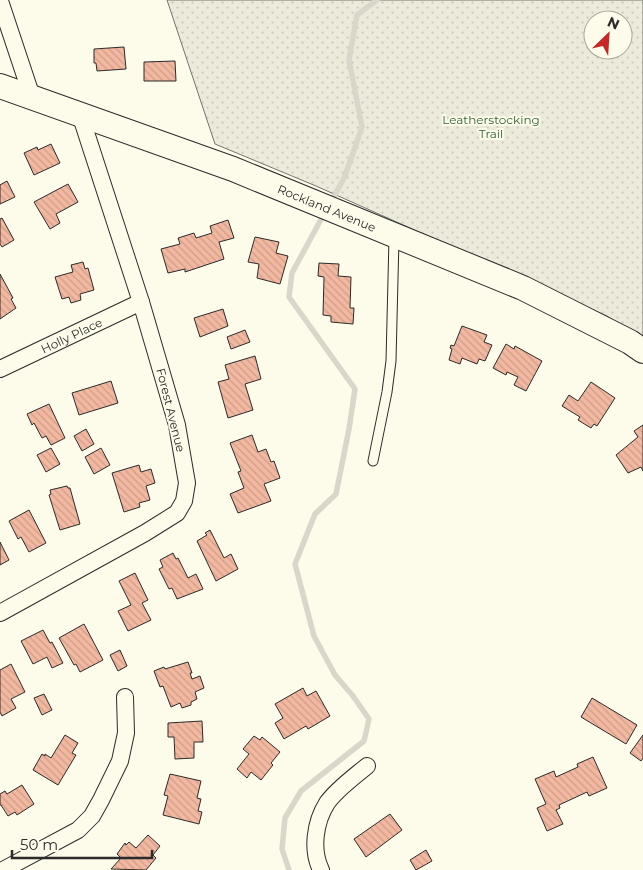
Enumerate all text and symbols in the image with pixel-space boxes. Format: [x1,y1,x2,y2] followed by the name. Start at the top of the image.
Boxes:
[583,10,633,60] north arrow
[605,13,622,34] text: N
[442,112,540,141] park label: Leatherstocking Trail
[276,181,379,234] street label: Rockland Avenue
[38,314,104,356] street label: Holly Place
[153,366,189,454] street label: Forest Avenue
[12,828,152,860] scale bar
[20,835,58,854] text: 50 m

